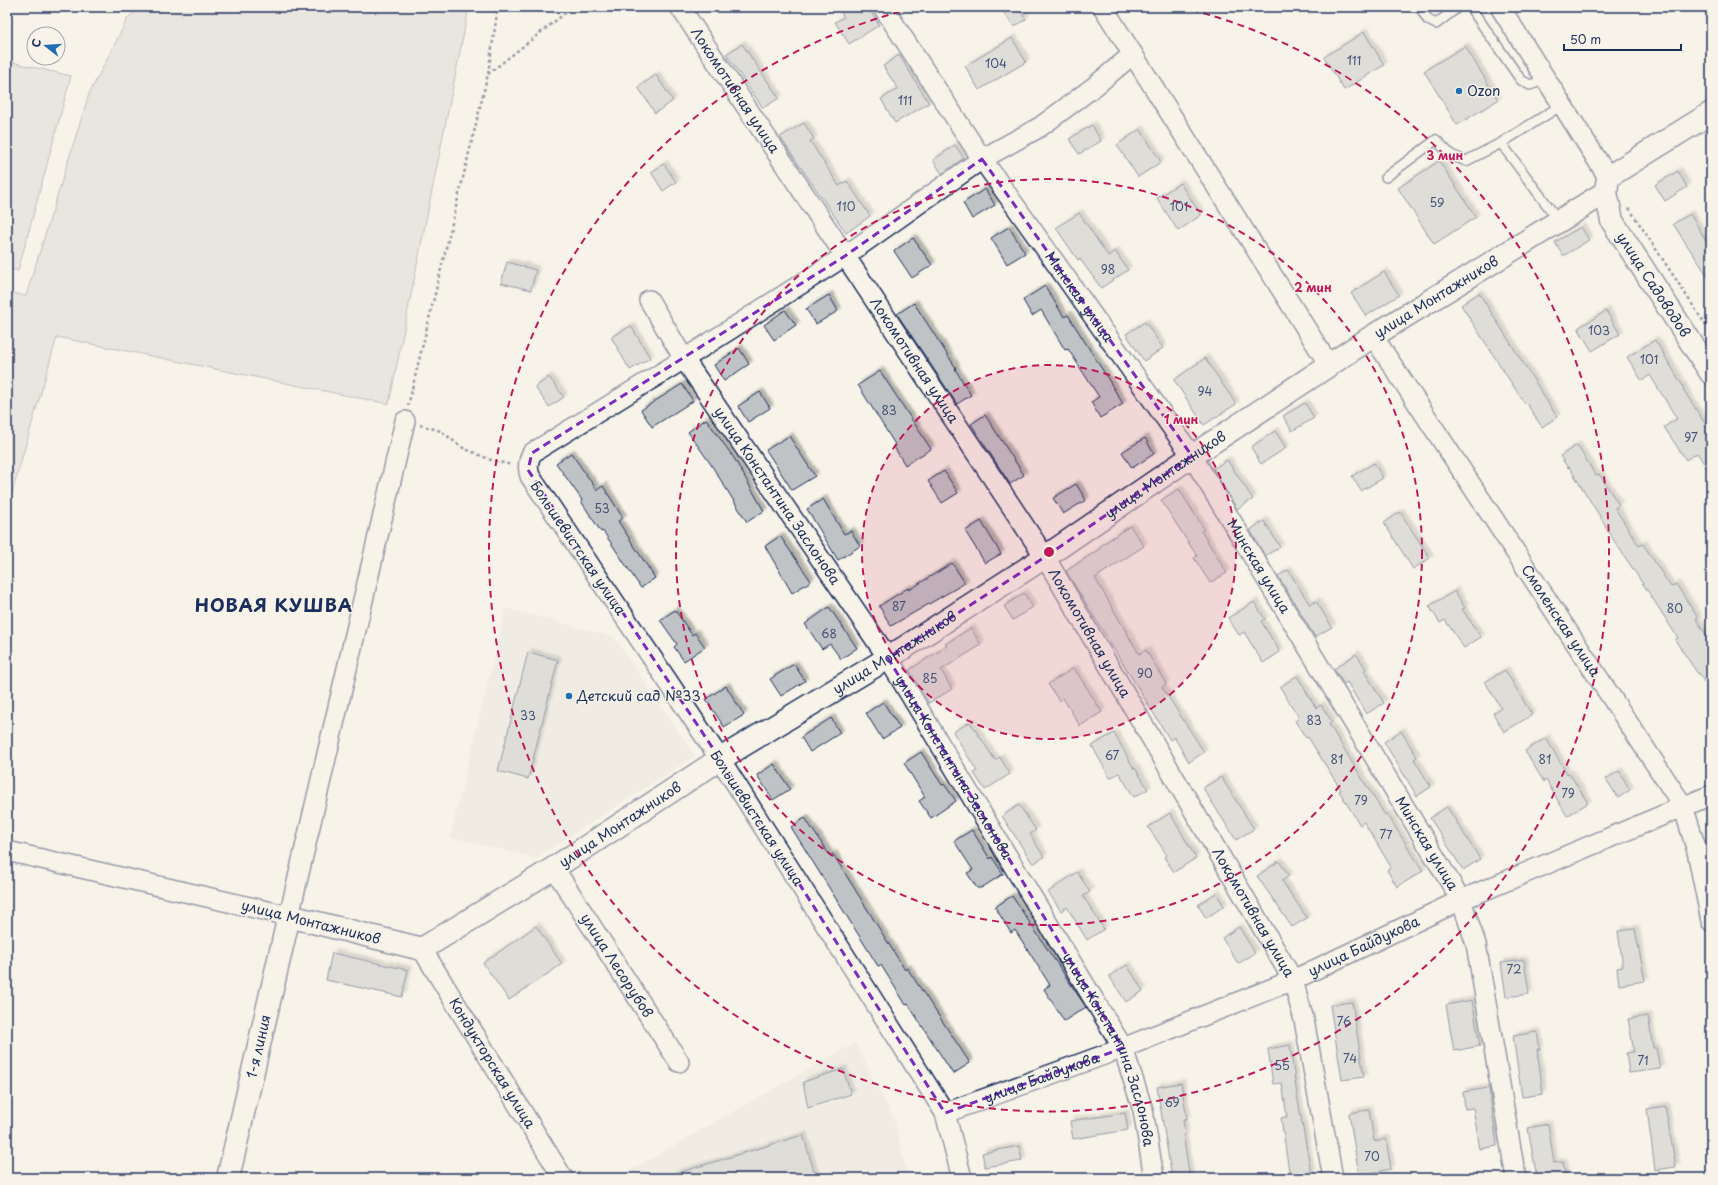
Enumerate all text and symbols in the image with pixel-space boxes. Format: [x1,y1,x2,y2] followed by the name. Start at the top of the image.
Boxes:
[686,23,785,157] street label: Локомотивная улица
[26,26,66,66] north arrow
[1564,26,1681,52] scale bar
[1570,30,1601,48] text: 50 m
[27,36,45,49] text: С
[1347,51,1361,69] house number: 111
[985,54,1007,72] house number: 104
[1467,80,1500,101] place label: Ozon
[1454,86,1464,96] marker: Ozon
[898,91,912,109] house number: 111
[1427,146,1464,164] text: 3 мин
[1430,193,1444,211] house number: 59
[837,197,856,215] house number: 110
[1170,197,1188,215] house number: 101
[1612,228,1696,341] street label: улица Садоводов
[1040,247,1119,346] street label: Минская улица
[1370,250,1502,343] street label: улица Монтажников
[1101,260,1115,278] house number: 98
[1294,278,1332,296] text: 2 мин
[865,293,964,427] street label: Локомотивная улица
[1588,321,1610,339] house number: 103
[1640,350,1658,368] house number: 101
[1198,382,1213,400] house number: 94
[881,401,897,419] house number: 83
[709,402,846,589] street label: улица Константина Заслонова
[1164,410,1199,428] text: 1 мин
[1100,425,1230,523] street label: улица Монтажников
[1684,428,1698,446] house number: 97
[526,476,631,619] street label: Большевистская улица
[594,499,610,517] house number: 53
[1223,515,1296,617] street label: Минская улица
[1042,545,1056,559] centre of rings
[1516,560,1606,681] street label: Смоленская улица
[1044,564,1136,702] street label: Локомотивная улица
[195,591,353,618] district label: НОВАЯ КУШВА
[892,597,906,615] house number: 87
[1667,599,1683,617] house number: 80
[828,606,961,699] street label: улица Монтажников
[821,624,837,642] house number: 68
[1137,664,1153,682] house number: 90
[923,669,937,687] house number: 85
[891,671,1018,863] street label: улица Константина Заслонова
[576,685,701,706] place label: Детский сад №33
[564,691,574,701] marker: Детский сад №33
[520,706,536,724] house number: 33
[1306,711,1322,729] house number: 83
[706,746,809,890] street label: Большевистская улица
[1105,746,1120,764] house number: 67
[1331,750,1343,768] house number: 81
[1539,750,1551,768] house number: 81
[554,776,685,872] street label: улица Монтажников
[1561,784,1575,802] house number: 79
[1354,791,1368,809] house number: 79
[1390,792,1464,894] street label: Минская улица
[1379,825,1393,843] house number: 77
[1207,843,1300,981] street label: Локомотивная улица
[239,894,383,949] street label: улица Монтажников
[576,909,659,1022] street label: улица Лесорубов
[1304,910,1423,981] street label: улица Байдукова
[1058,948,1160,1148] street label: улица Константина Заслонова
[1506,960,1522,978] house number: 72
[444,993,541,1132] street label: Кондукторская улица
[241,1012,276,1080] street label: 1-я линия
[1337,1012,1351,1030] house number: 76
[981,1046,1102,1108] street label: улица Байдукова
[1343,1049,1357,1067] house number: 74
[1637,1051,1649,1069] house number: 71
[1274,1056,1290,1074] house number: 55
[1164,1093,1180,1111] house number: 69
[1364,1147,1380,1165] house number: 70

